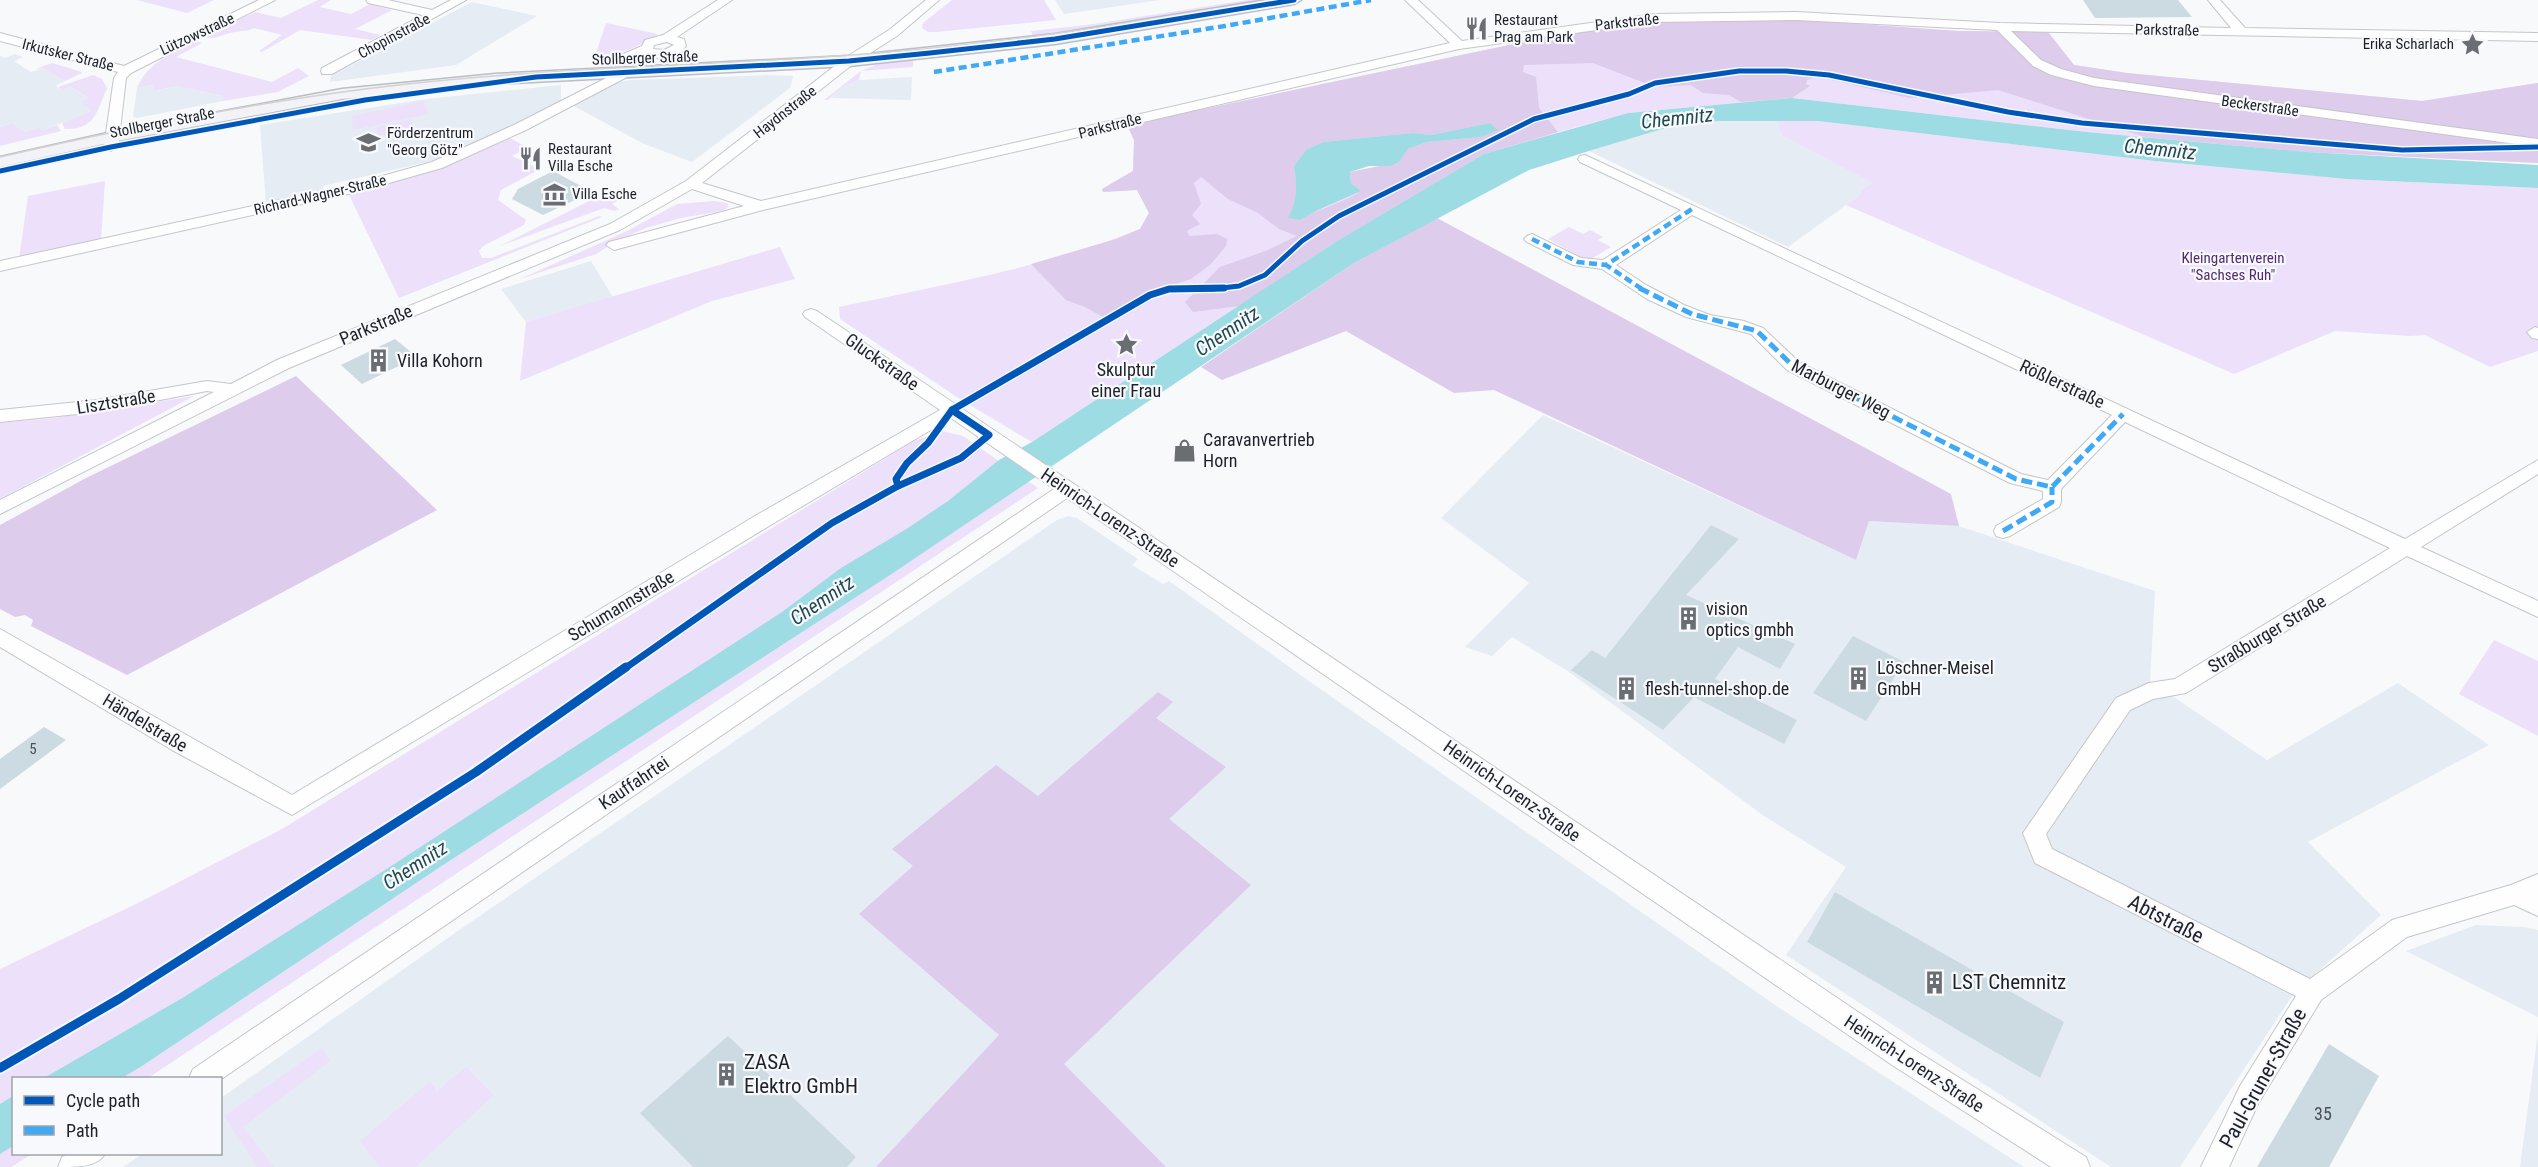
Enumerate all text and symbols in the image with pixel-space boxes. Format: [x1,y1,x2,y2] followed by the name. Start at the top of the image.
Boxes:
[157,9,237,59] street label: Lützowstraße
[355,10,433,62] street label: Chopinstraße
[1594,10,1660,34] street label: Parkstraße
[1494,11,1574,46] place label: Restaurant Prag am Park
[1463,16,1489,42] restaurant icon: Restaurant Prag am Park
[2135,20,2199,40] street label: Parkstraße
[2459,31,2485,57] place icon: Erika Scharlach
[20,35,116,75] street label: Irkutsker Straße
[2363,35,2454,53] place label: Erika Scharlach
[592,47,698,69] street label: Stollberger Straße
[750,82,820,142] street label: Haydnstraße
[2220,92,2300,120] street label: Beckerstraße
[1640,102,1715,134] water label: Chemnitz
[108,104,216,142] street label: Stollberger Straße
[1077,109,1143,143] street label: Parkstraße
[387,124,473,159] place label: Förderzentrum "Georg Götz"
[356,129,382,155] school or university icon: Förderzentrum "Georg Götz"
[2123,133,2198,165] water label: Chemnitz
[548,140,613,175] place label: Restaurant Villa Esche
[517,145,543,171] restaurant icon: Restaurant Villa Esche
[252,171,388,219] street label: Richard-Wagner-Straße
[541,181,567,207] museum icon: Villa Esche
[572,185,637,203] place label: Villa Esche
[2181,249,2285,284] park label: Kleingartenverein "Sachses Ruh"
[336,300,415,349] street label: Parkstraße
[1190,301,1264,361] water label: Chemnitz
[841,329,923,395] street label: Gluckstraße
[1113,331,1139,357] place icon: Skulptur einer Frau
[366,348,392,374] building icon: Villa Kohorn
[397,350,483,371] place label: Villa Kohorn
[1788,355,1894,422] street label: Marburger Weg
[2016,355,2108,412] street label: Rößlerstraße
[1091,359,1161,401] place label: Skulptur einer Frau
[75,385,157,418] street label: Lisztstraße
[1203,429,1315,471] place label: Caravanvertrieb Horn
[1172,437,1198,463] shop icon: Caravanvertrieb Horn
[1037,464,1183,572] street label: Heinrich-Lorenz-Straße
[564,566,677,645] street label: Schumannstraße
[785,570,859,630] water label: Chemnitz
[2204,590,2330,677] street label: Straßburger Straße
[1706,598,1794,640] place label: vision optics gmbh
[1675,606,1701,632] building icon: vision optics gmbh
[1877,657,1994,699] place label: Löschner-Meisel GmbH
[1846,665,1872,691] building icon: Löschner-Meisel GmbH
[1614,676,1640,702] building icon: flesh-tunnel-shop.de
[1645,678,1789,699] place label: flesh-tunnel-shop.de
[99,689,191,756] street label: Händelstraße
[1440,735,1585,846] street label: Heinrich-Lorenz-Straße
[29,740,37,758] house number: 5
[595,752,673,814] street label: Kauffahrtei
[378,835,452,895] water label: Chemnitz
[2124,890,2208,948] street label: Abtstraße
[1921,969,1947,995] building icon: LST Chemnitz
[1952,970,2066,994] place label: LST Chemnitz
[2215,1004,2311,1152] street label: Paul-Gruner-Straße
[1841,1011,1988,1117] street label: Heinrich-Lorenz-Straße
[744,1050,858,1098] place label: ZASA Elektro GmbH
[713,1061,739,1087] building icon: ZASA Elektro GmbH
[12,1077,222,1155] legend
[66,1090,140,1111] text: Cycle path
[2314,1103,2332,1124] house number: 35
[66,1120,99,1141] text: Path

